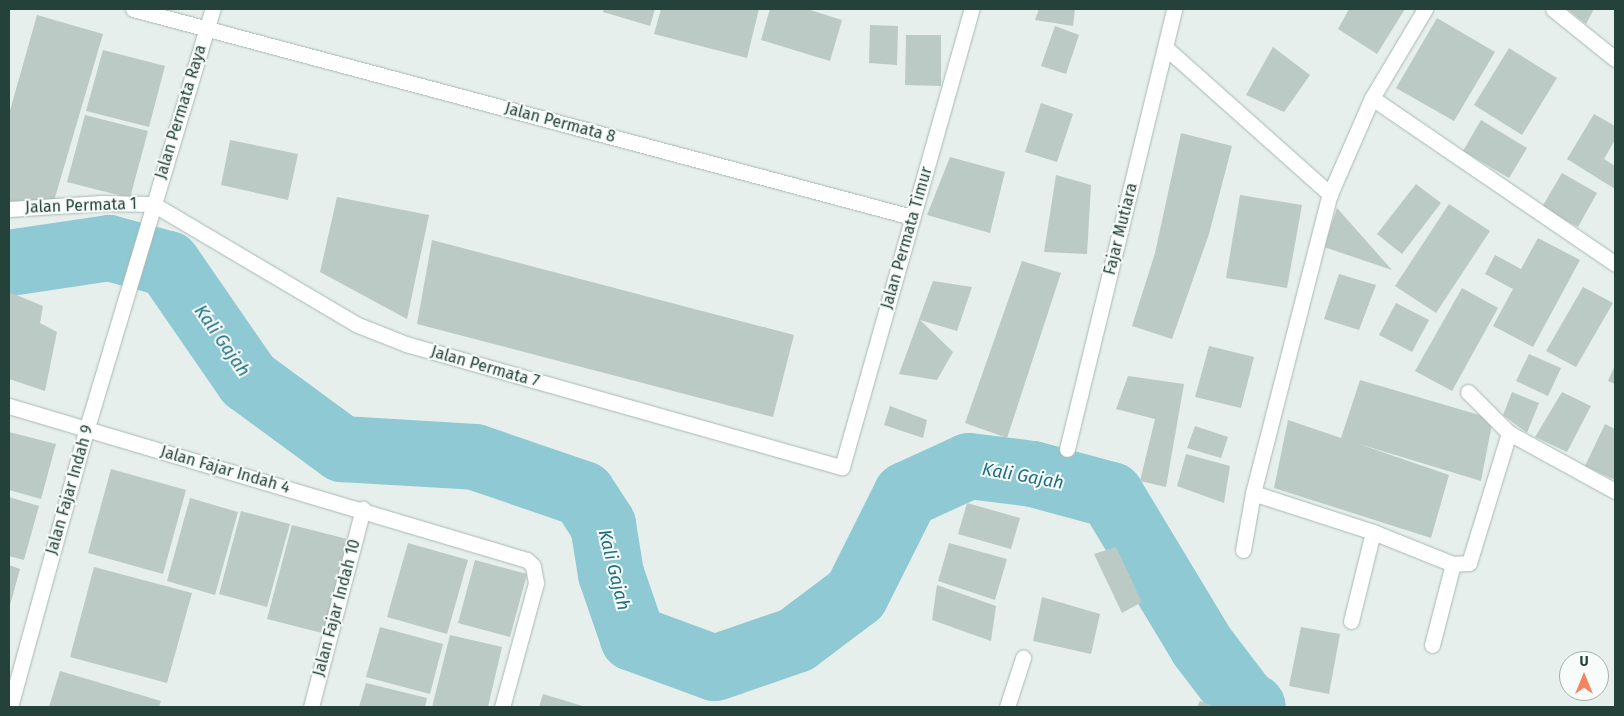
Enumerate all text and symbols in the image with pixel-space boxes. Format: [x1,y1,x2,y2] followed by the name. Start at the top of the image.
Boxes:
[151,43,211,181] street label: Jalan Permata Raya
[503,99,617,147] street label: Jalan Permata 8
[878,165,936,311] street label: Jalan Permata Timur
[1100,181,1142,277] street label: Fajar Mutiara
[25,194,137,218] street label: Jalan Permata 1
[189,301,255,381] water label: Kali Gajah
[428,342,542,392] street label: Jalan Permata 7
[42,423,98,557] street label: Jalan Fajar Indah 9
[158,442,292,498] street label: Jalan Fajar Indah 4
[980,458,1066,494] water label: Kali Gajah
[594,527,634,613] water label: Kali Gajah
[309,537,365,679] street label: Jalan Fajar Indah 10
[1559,651,1609,701] north arrow
[1579,653,1589,670] text: U

